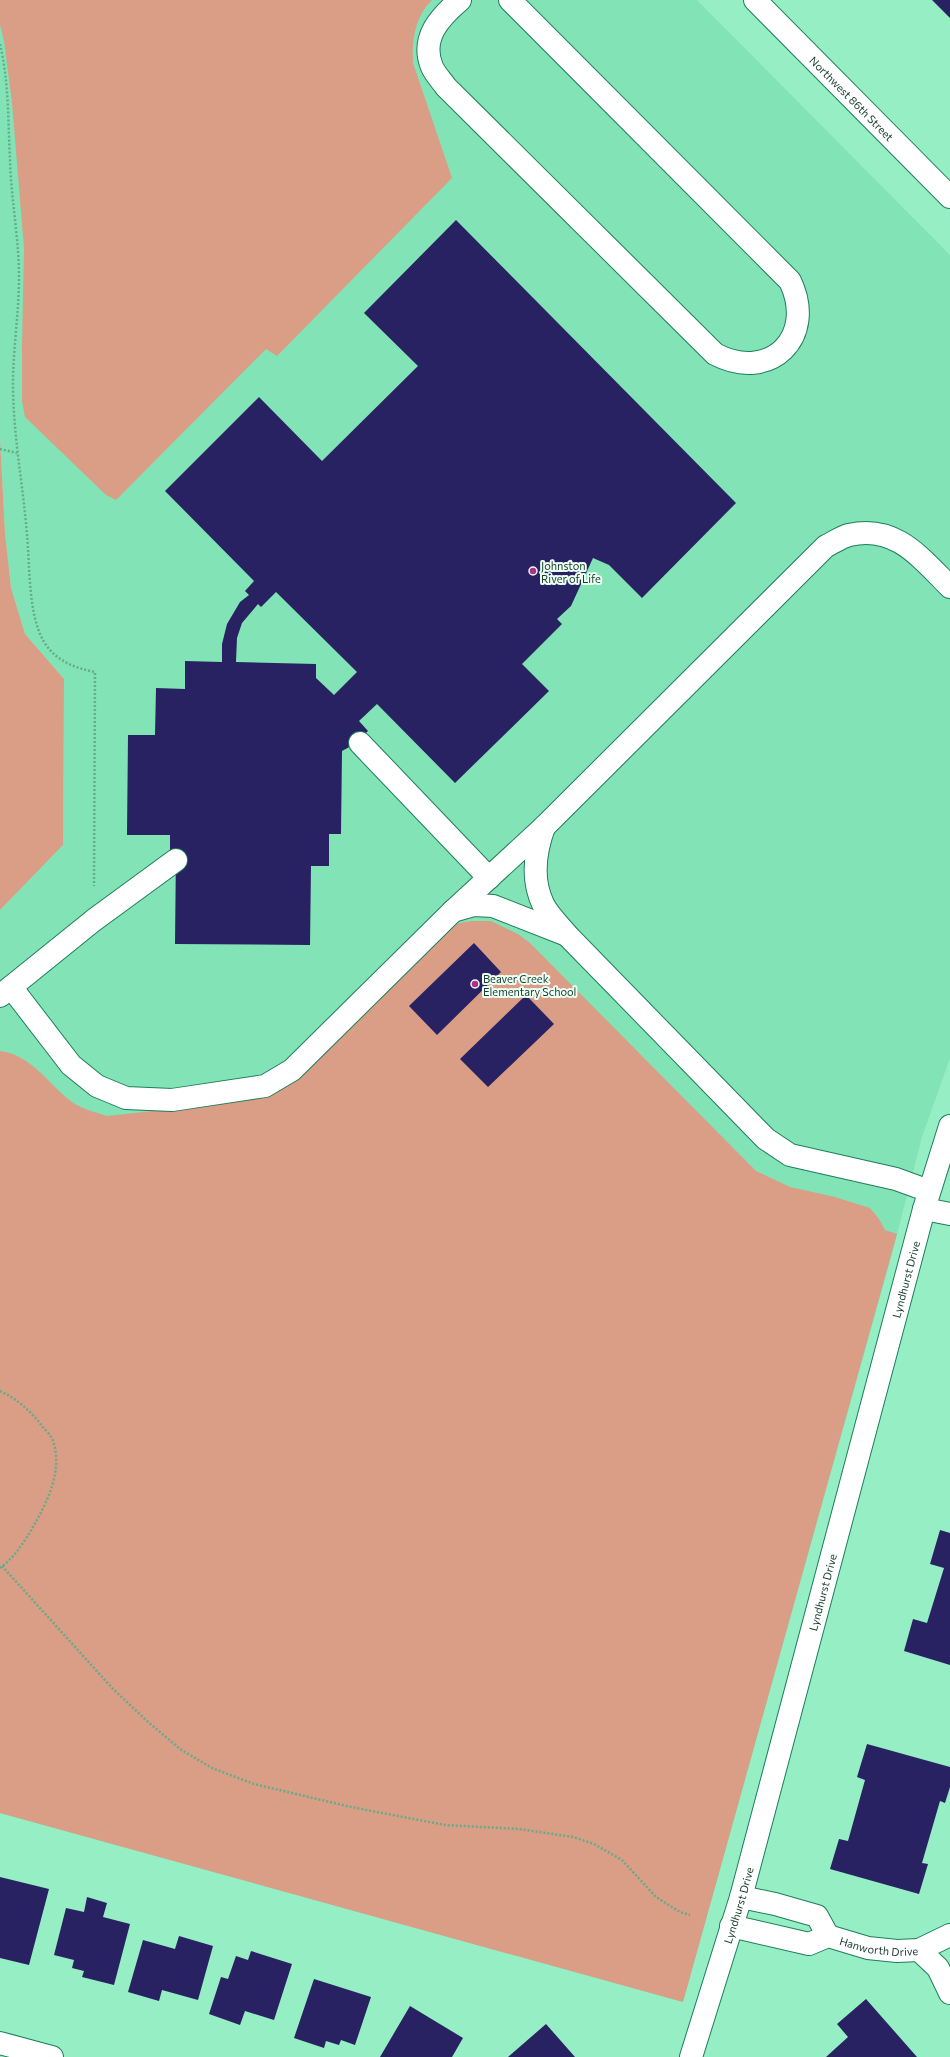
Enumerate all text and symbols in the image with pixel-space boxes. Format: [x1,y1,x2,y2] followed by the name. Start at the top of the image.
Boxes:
[808,53,897,143] street label: Northwest 86th Street
[541,559,601,585] place label: Johnston River of Life
[528,566,538,576] marker: Johnston River of Life
[483,972,576,998] place label: Beaver Creek Elementary School
[470,979,480,989] marker: Beaver Creek Elementary School
[889,1239,922,1319] street label: Lyndhurst Drive
[806,1552,839,1632] street label: Lyndhurst Drive
[720,1865,755,1945] street label: Lyndhurst Drive
[838,1933,919,1958] street label: Hanworth Drive

